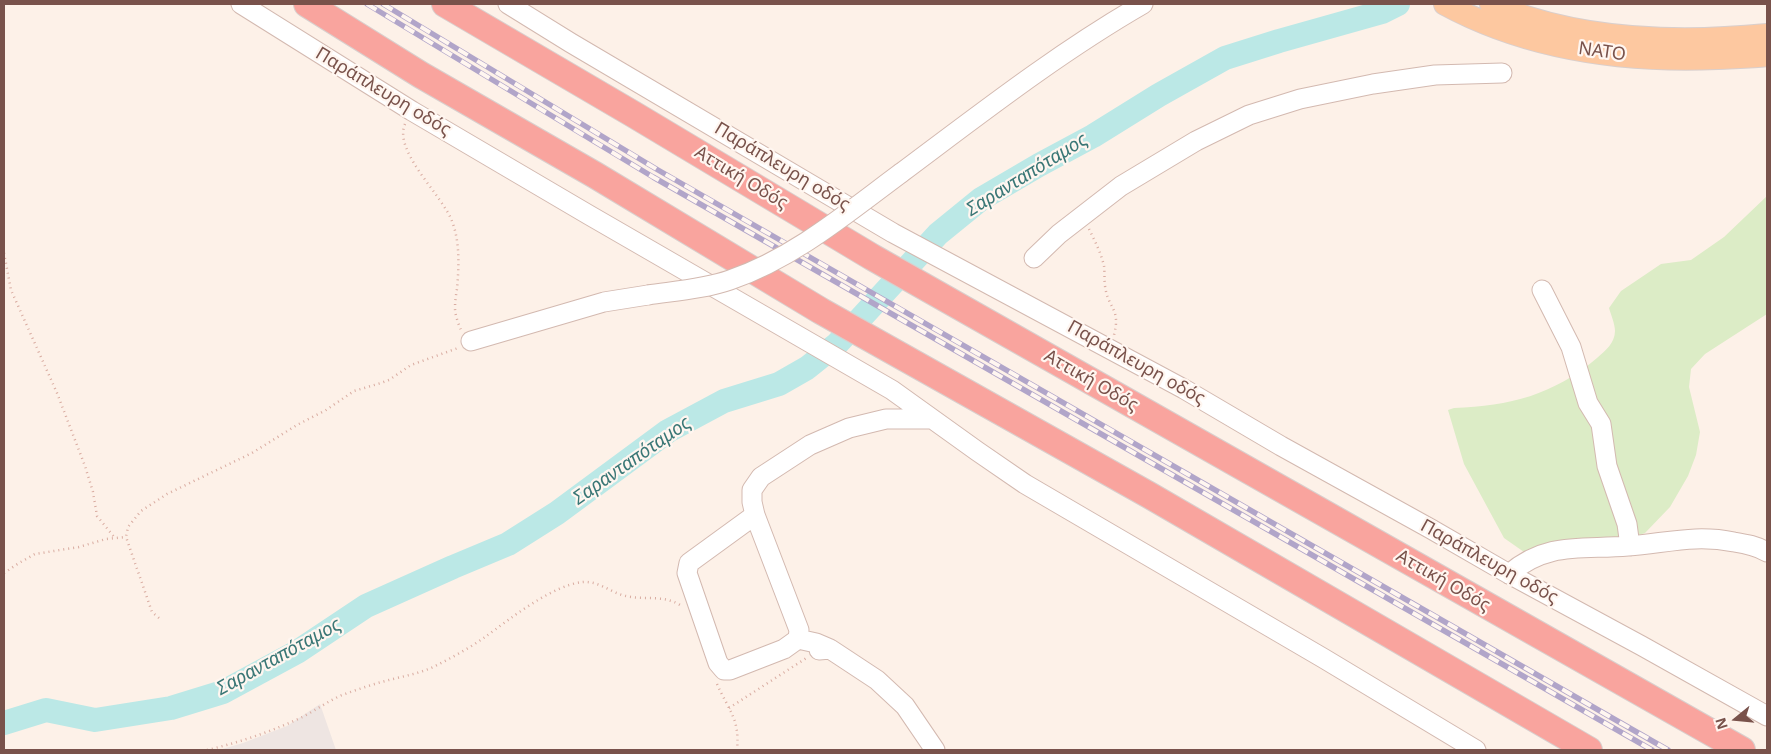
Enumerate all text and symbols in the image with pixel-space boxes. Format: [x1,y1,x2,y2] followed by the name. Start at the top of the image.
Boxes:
[1577,38,1627,66] street label: ΝΑΤΟ
[311,43,455,141] street label: Παράπλευρη οδός
[710,118,854,216] street label: Παράπλευρη οδός
[962,129,1092,221] water label: Σαρανταπόταμος
[691,142,791,214] street label: Αττική Οδός
[1063,316,1209,410] street label: Παράπλευρη οδός
[1040,345,1142,417] street label: Αττική Οδός
[569,412,695,510] water label: Σαρανταπόταμος
[1416,515,1562,609] street label: Παράπλευρη οδός
[1392,545,1494,617] street label: Αττική Οδός
[213,613,345,701] water label: Σαρανταπόταμος
[1711,694,1761,744] north arrow
[1710,715,1732,732] text: N

